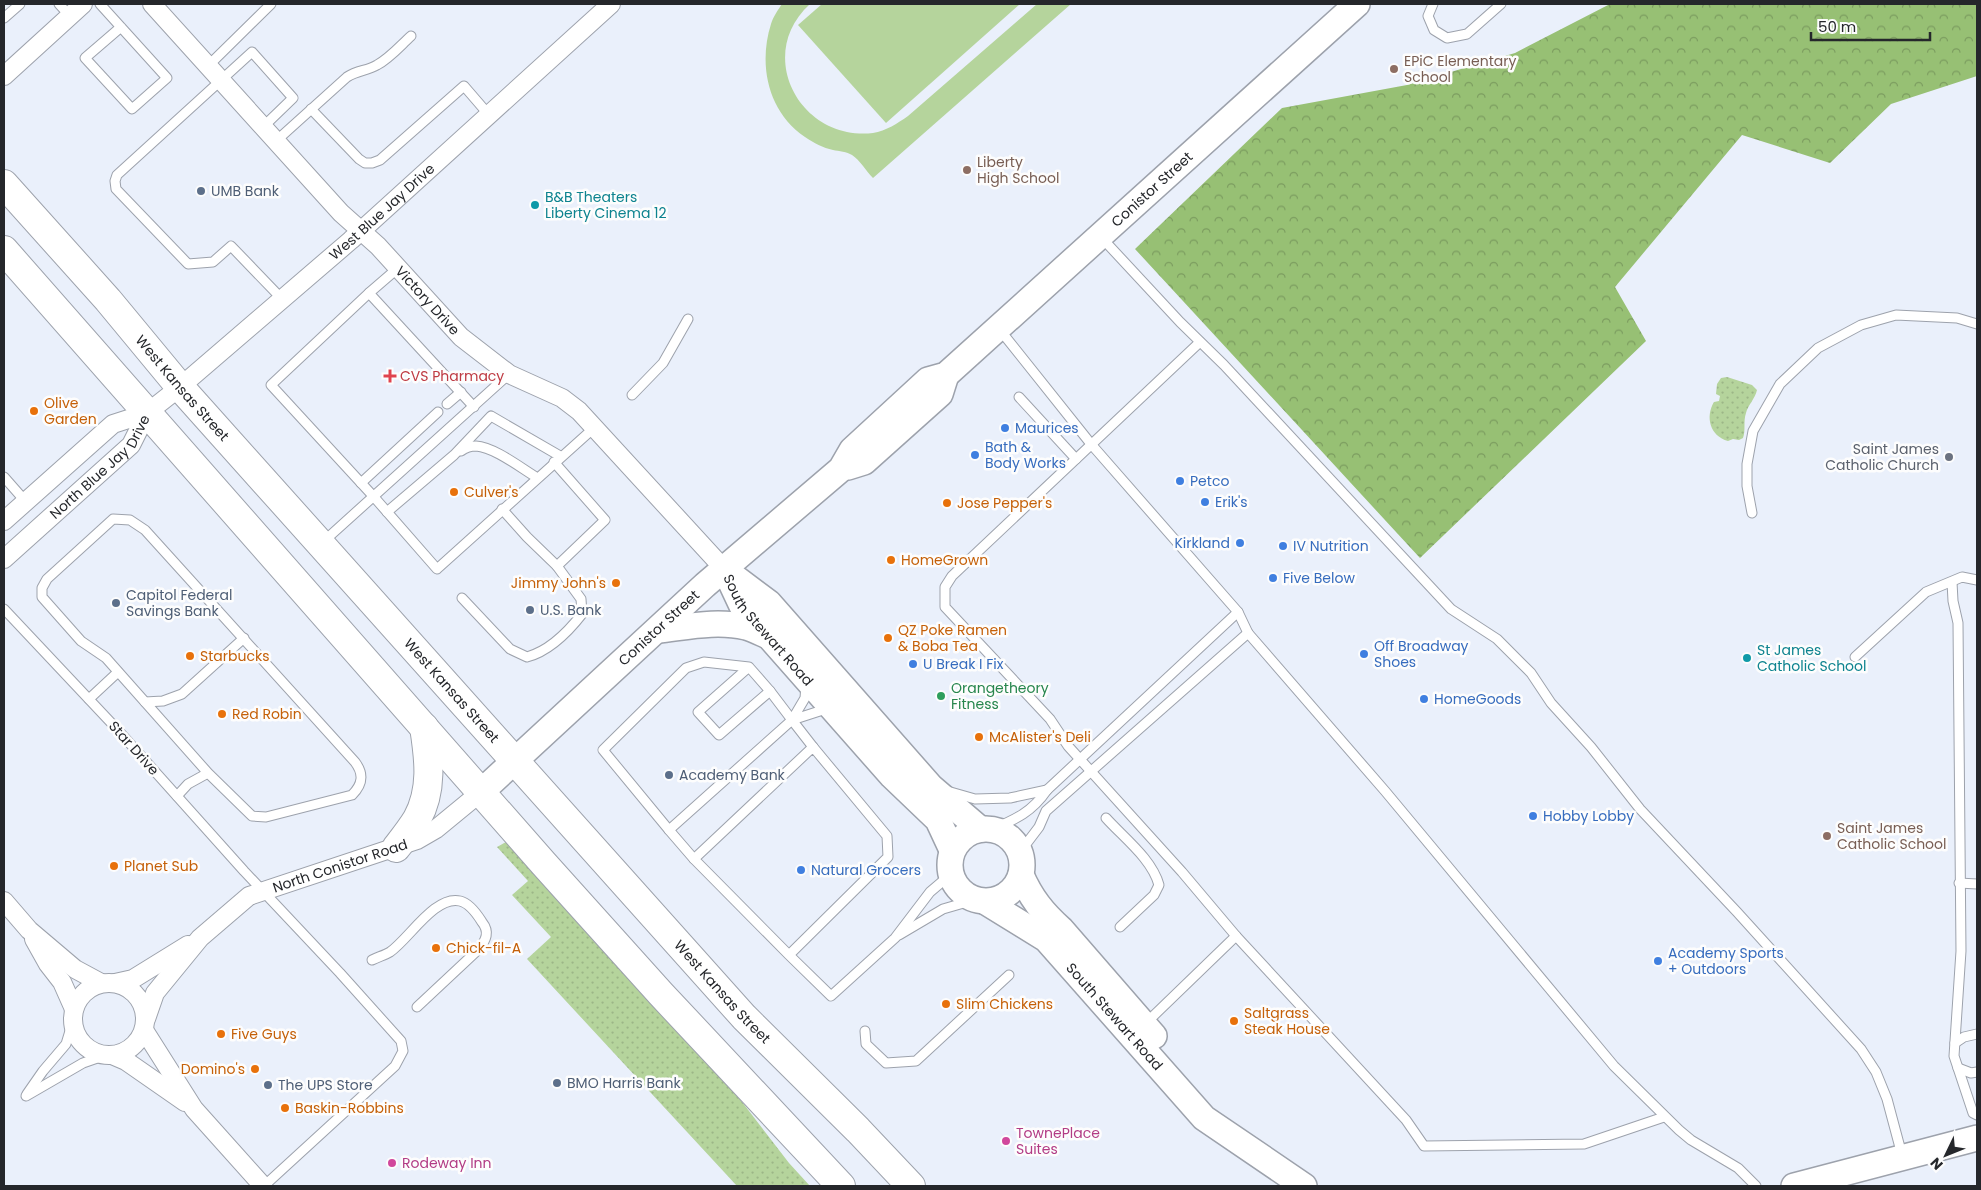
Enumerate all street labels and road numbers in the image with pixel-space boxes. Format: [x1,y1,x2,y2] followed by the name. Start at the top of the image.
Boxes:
[1107,147,1197,231] street label: Conistor Street
[325,159,439,265] street label: West Blue Jay Drive
[391,261,465,340] street label: Victory Drive
[131,331,234,445] street label: West Kansas Street
[45,411,155,523] street label: North Blue Jay Drive
[718,571,818,690] street label: South Stewart Road
[614,585,704,670] street label: Conistor Street
[399,634,504,747] street label: West Kansas Street
[104,716,164,780] street label: Star Drive
[270,834,410,897] street label: North Conistor Road
[670,936,775,1048] street label: West Kansas Street
[1062,958,1167,1075] street label: South Stewart Road

